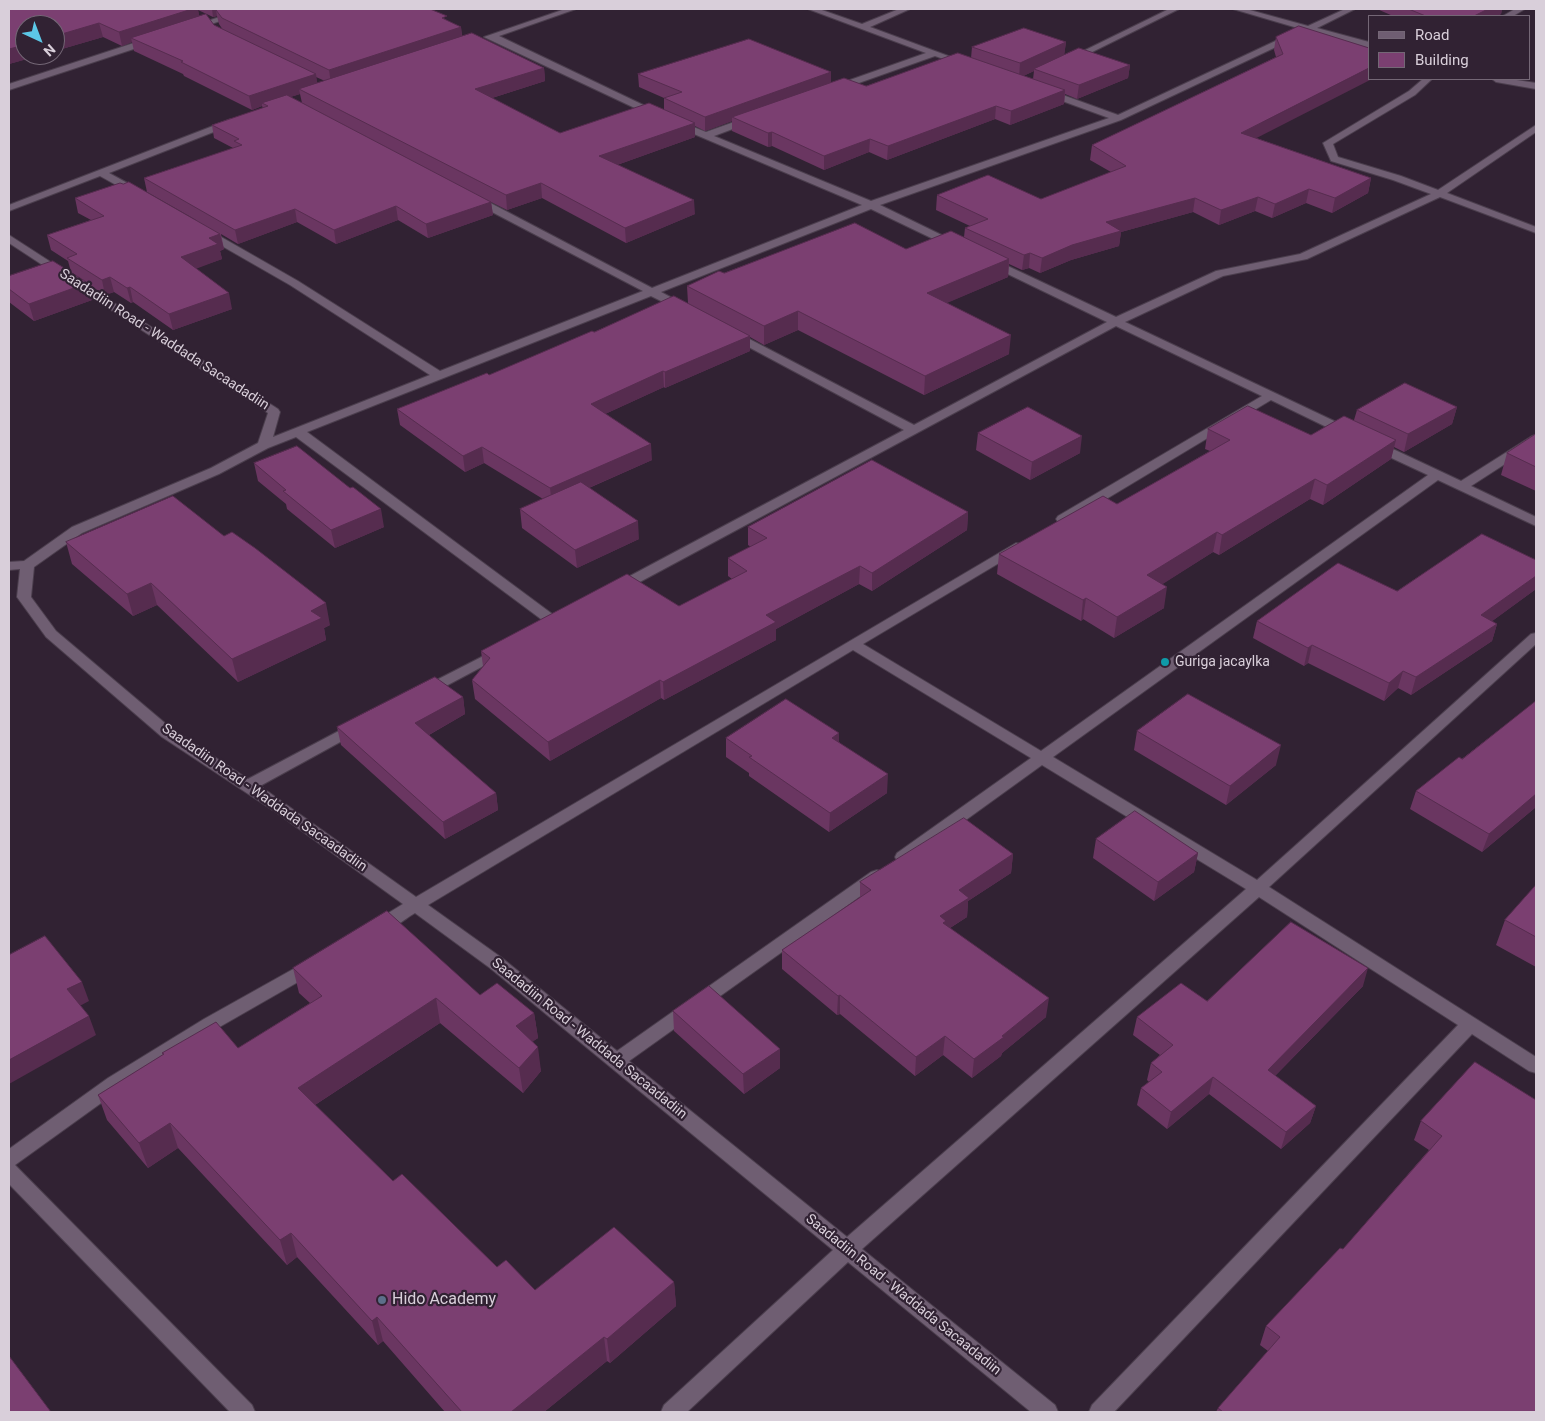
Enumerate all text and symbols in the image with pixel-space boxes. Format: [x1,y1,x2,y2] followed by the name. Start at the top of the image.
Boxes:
[15,15,65,65] north arrow
[1368,15,1530,80] legend
[1415,26,1449,44] text: Road
[40,41,59,59] text: N
[1415,51,1469,69] text: Building
[56,266,272,414] street label: Saadadiin Road - Waddada Sacaadadiin
[1175,654,1270,670] place label: Guriga jacaylka
[1159,656,1171,668] marker: Guriga jacaylka
[158,720,370,876] street label: Saadadiin Road - Waddada Sacaadadiin
[488,955,690,1123] street label: Saadadiin Road - Waddada Sacaadadiin
[802,1211,1004,1379] street label: Saadadiin Road - Waddada Sacaadadiin
[392,1290,496,1310] place label: Hido Academy
[376,1294,388,1306] marker: Hido Academy

